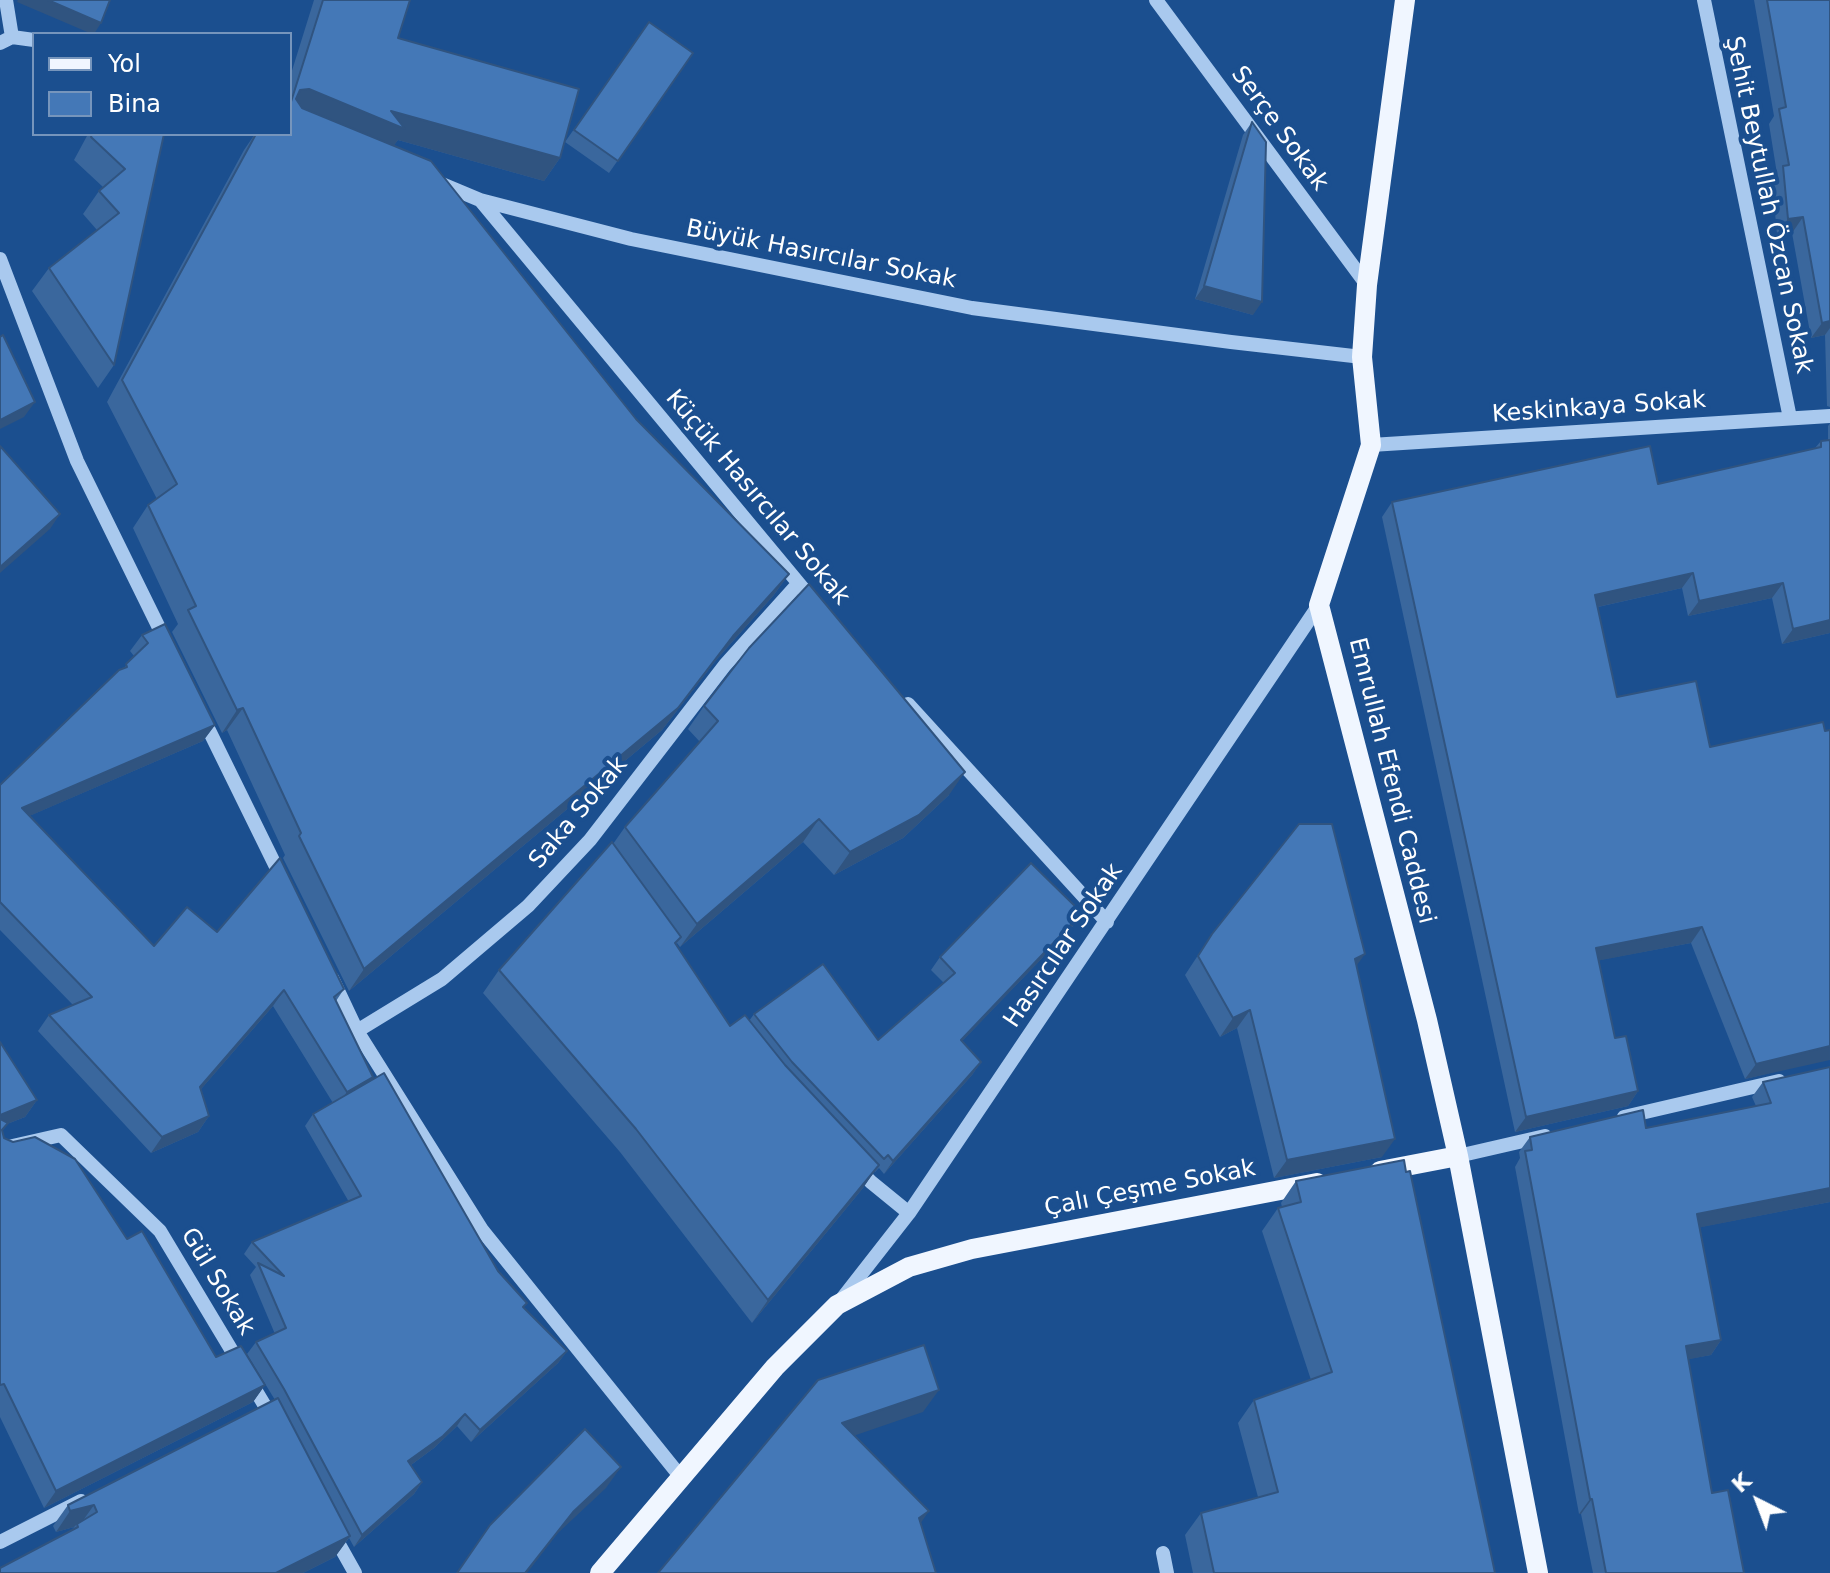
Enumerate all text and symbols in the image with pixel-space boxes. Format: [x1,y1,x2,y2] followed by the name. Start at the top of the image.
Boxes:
[32,32,292,136] legend
[1718,34,1818,376] street label: Şehit Beytullah Özcan Sokak
[108,50,141,78] text: Yol
[1224,61,1334,197] street label: Serçe Sokak
[108,90,161,118] text: Bina
[683,215,959,295] street label: Büyük Hasırcılar Sokak
[659,385,855,611] street label: Küçük Hasırcılar Sokak
[1491,386,1707,430] street label: Keskinkaya Sokak
[1342,635,1440,927] street label: Emrullah Efendi Caddesi
[524,751,634,875] street label: Saka Sokak
[998,858,1130,1034] street label: Hasırcılar Sokak
[1042,1154,1258,1224] street label: Çalı Çeşme Sokak
[174,1223,260,1341] street label: Gül Sokak
[1718,1461,1798,1541] north arrow
[1727,1468,1756,1498] text: K

